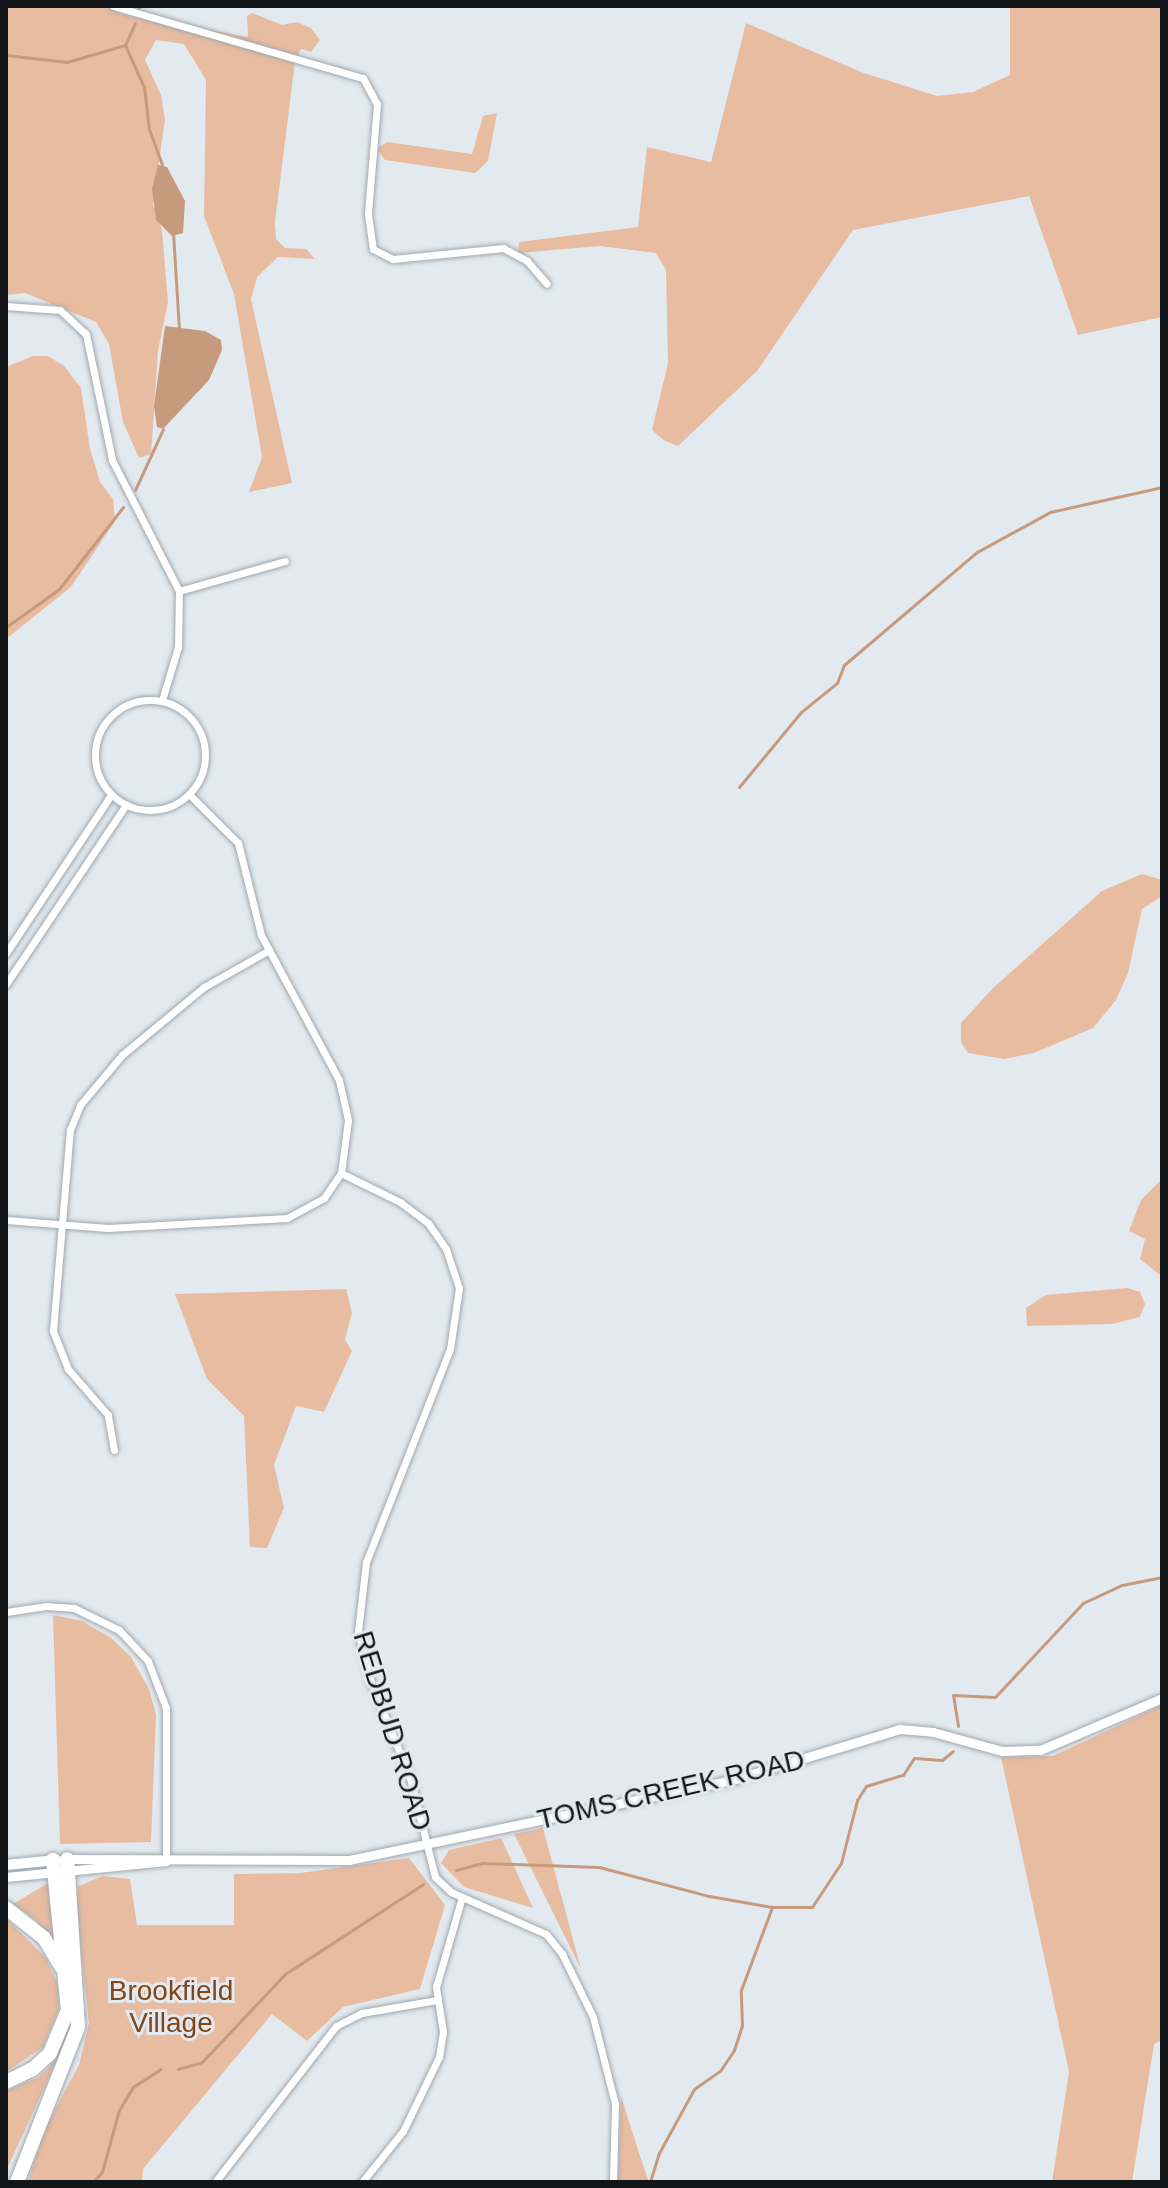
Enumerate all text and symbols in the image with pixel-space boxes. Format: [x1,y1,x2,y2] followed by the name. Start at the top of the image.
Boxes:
[346,1627,438,1835] street label: REDBUD ROAD
[534,1743,808,1837] street label: TOMS CREEK ROAD
[109,1974,233,2040] park label: Brookfield Village

